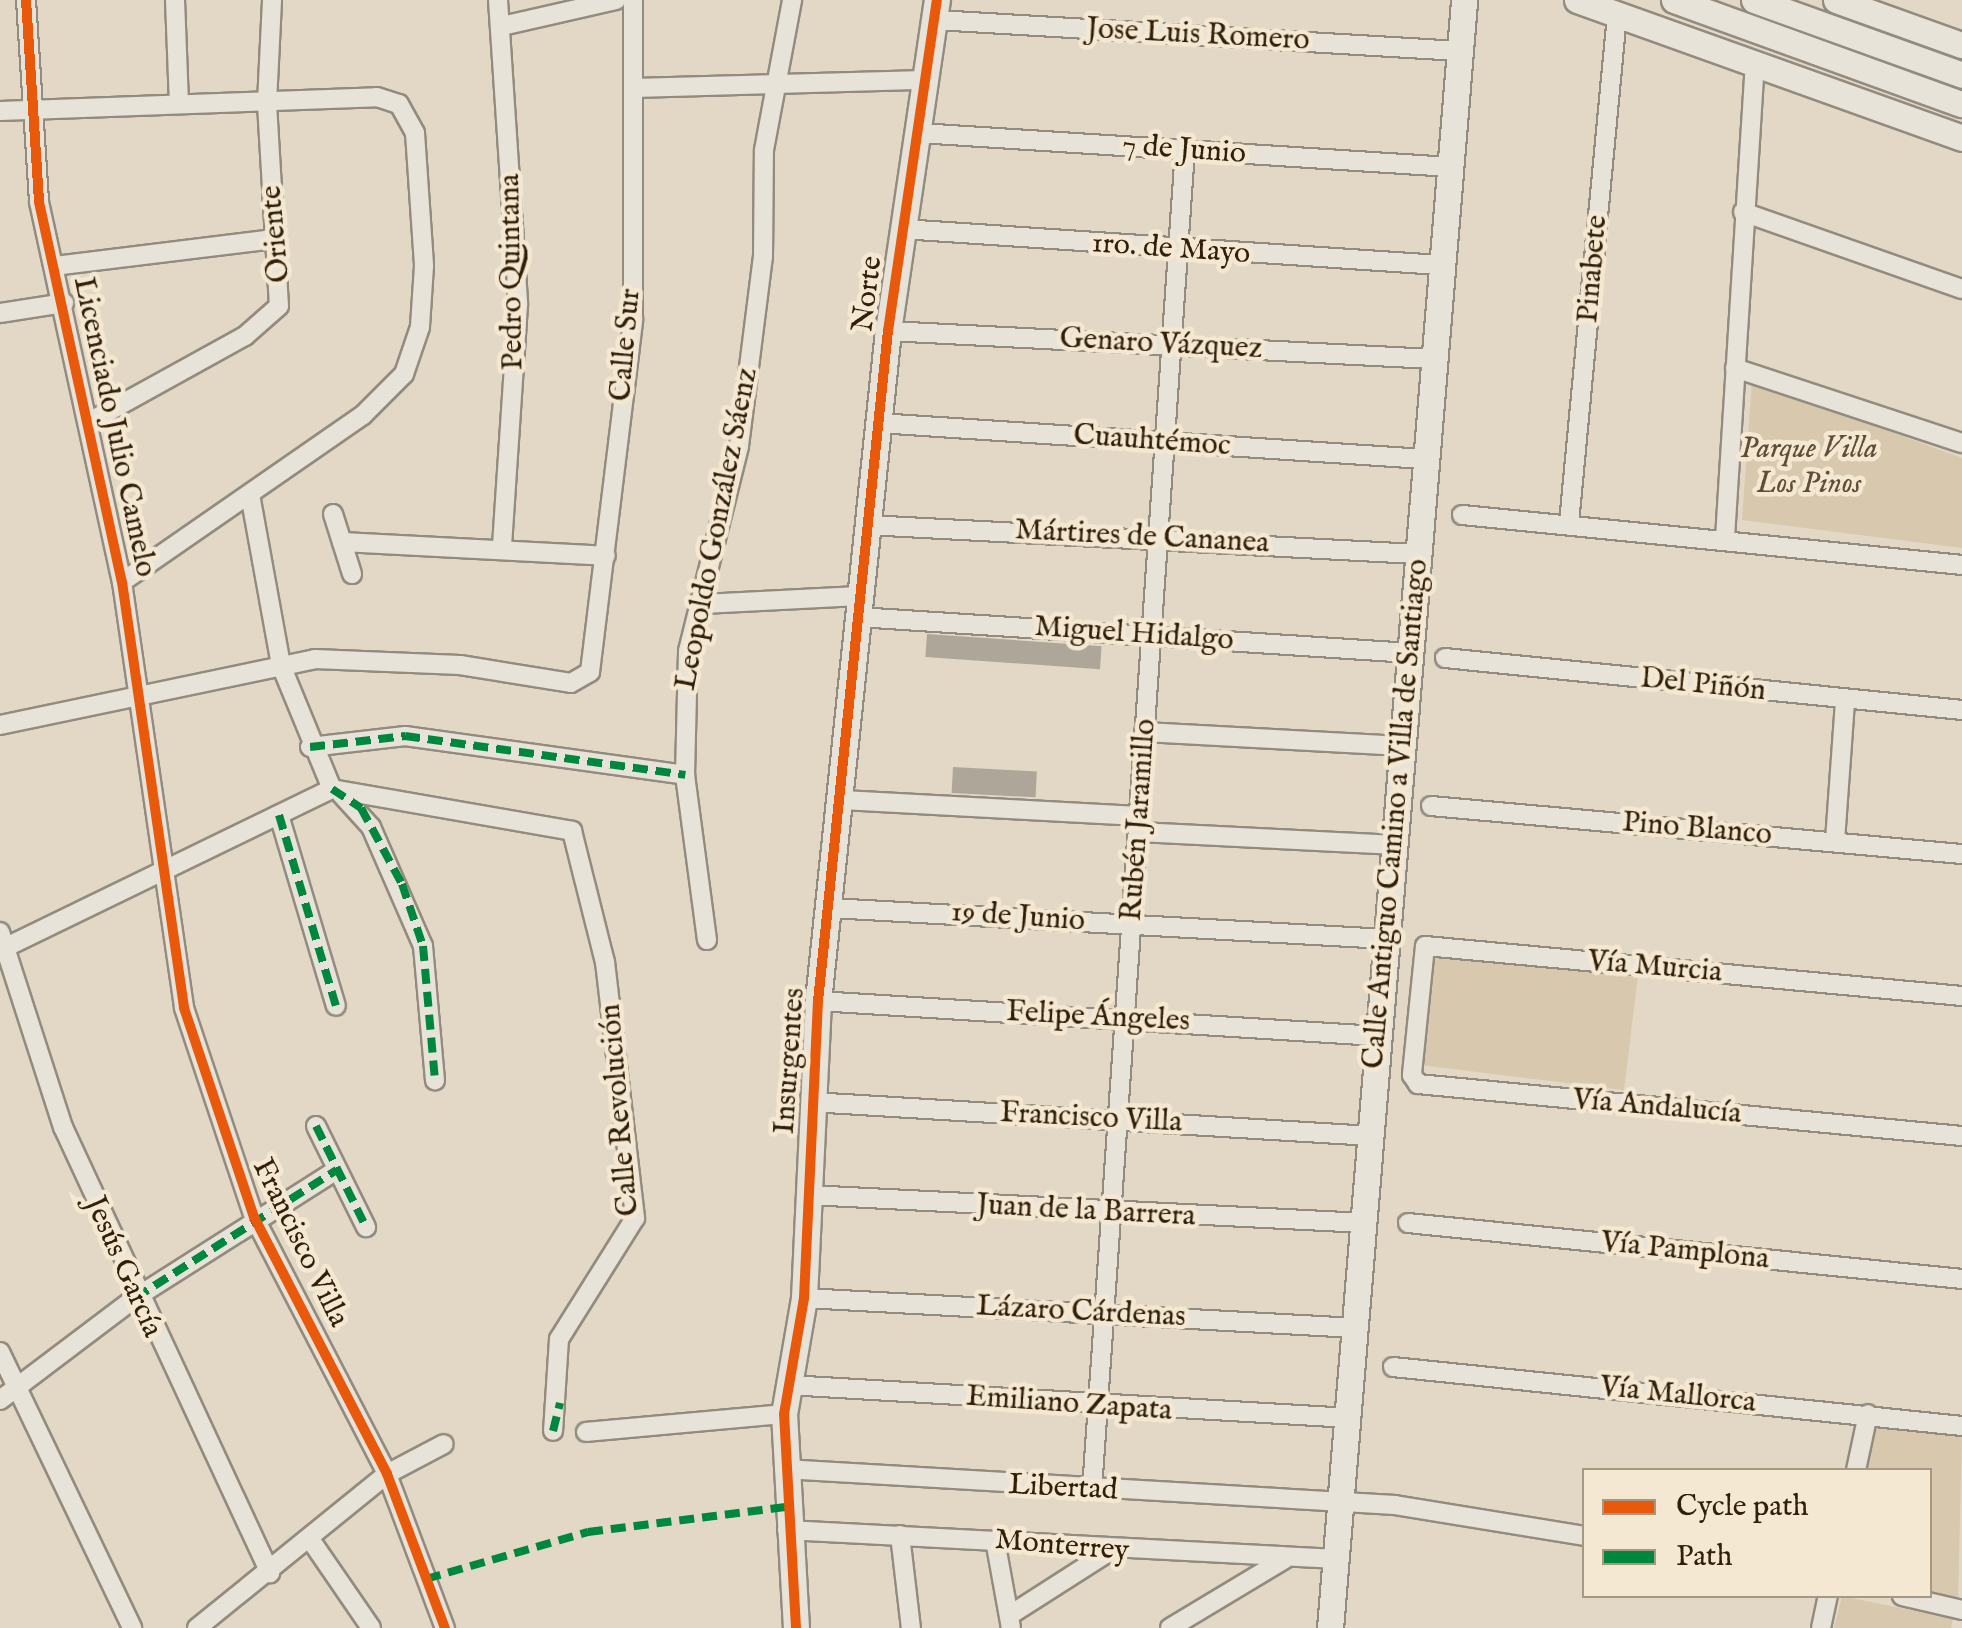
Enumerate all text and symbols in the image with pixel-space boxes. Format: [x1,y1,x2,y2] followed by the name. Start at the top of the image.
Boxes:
[1086,11,1310,59] street label: Jose Luis Romero
[1121,128,1247,172] street label: 7 de Junio
[492,173,532,371] street label: Pedro Quintana
[254,184,298,284] street label: Oriente
[1570,214,1616,324] street label: Pinabete
[1090,226,1252,272] street label: 1ro. de Mayo
[845,254,891,334] street label: Norte
[65,274,163,580] street label: Licenciado Julio Camelo
[603,287,649,403] street label: Calle Sur
[1059,321,1263,367] street label: Genaro Vázquez
[668,365,766,693] street label: Leopoldo González Sáenz
[1072,418,1232,464] street label: Cuauhtémoc
[1740,431,1878,502] park label: Parque Villa Los Pinos
[1014,512,1270,562] street label: Mártires de Cananea
[1356,558,1436,1070] street label: Calle Antiguo Camino a Villa de Santiago
[1033,609,1235,659] street label: Miguel Hidalgo
[1638,661,1768,709] street label: Del Piñón
[1114,718,1164,922] street label: Rubén Jaramillo
[1621,805,1773,853] street label: Pino Blanco
[950,894,1086,940] street label: 19 de Junio
[1586,943,1724,991] street label: Vía Murcia
[767,987,813,1135] street label: Insurgentes
[1005,994,1191,1040] street label: Felipe Ángeles
[593,1002,647,1218] street label: Calle Revolución
[1571,1082,1743,1132] street label: Vía Andalucía
[999,1095,1183,1141] street label: Francisco Villa
[244,1153,356,1333] street label: Francisco Villa
[976,1187,1196,1235] street label: Juan de la Barrera
[76,1191,170,1343] street label: Jesús García
[1599,1224,1771,1278] street label: Vía Pamplona
[975,1289,1187,1335] street label: Lázaro Cárdenas
[1598,1369,1758,1421] street label: Vía Mallorca
[965,1379,1173,1429] street label: Emiliano Zapata
[1007,1467,1119,1509] street label: Libertad
[1582,1468,1932,1598] legend
[1676,1488,1809,1526] text: Cycle path
[993,1522,1131,1570] street label: Monterrey
[1676,1538,1732,1576] text: Path

